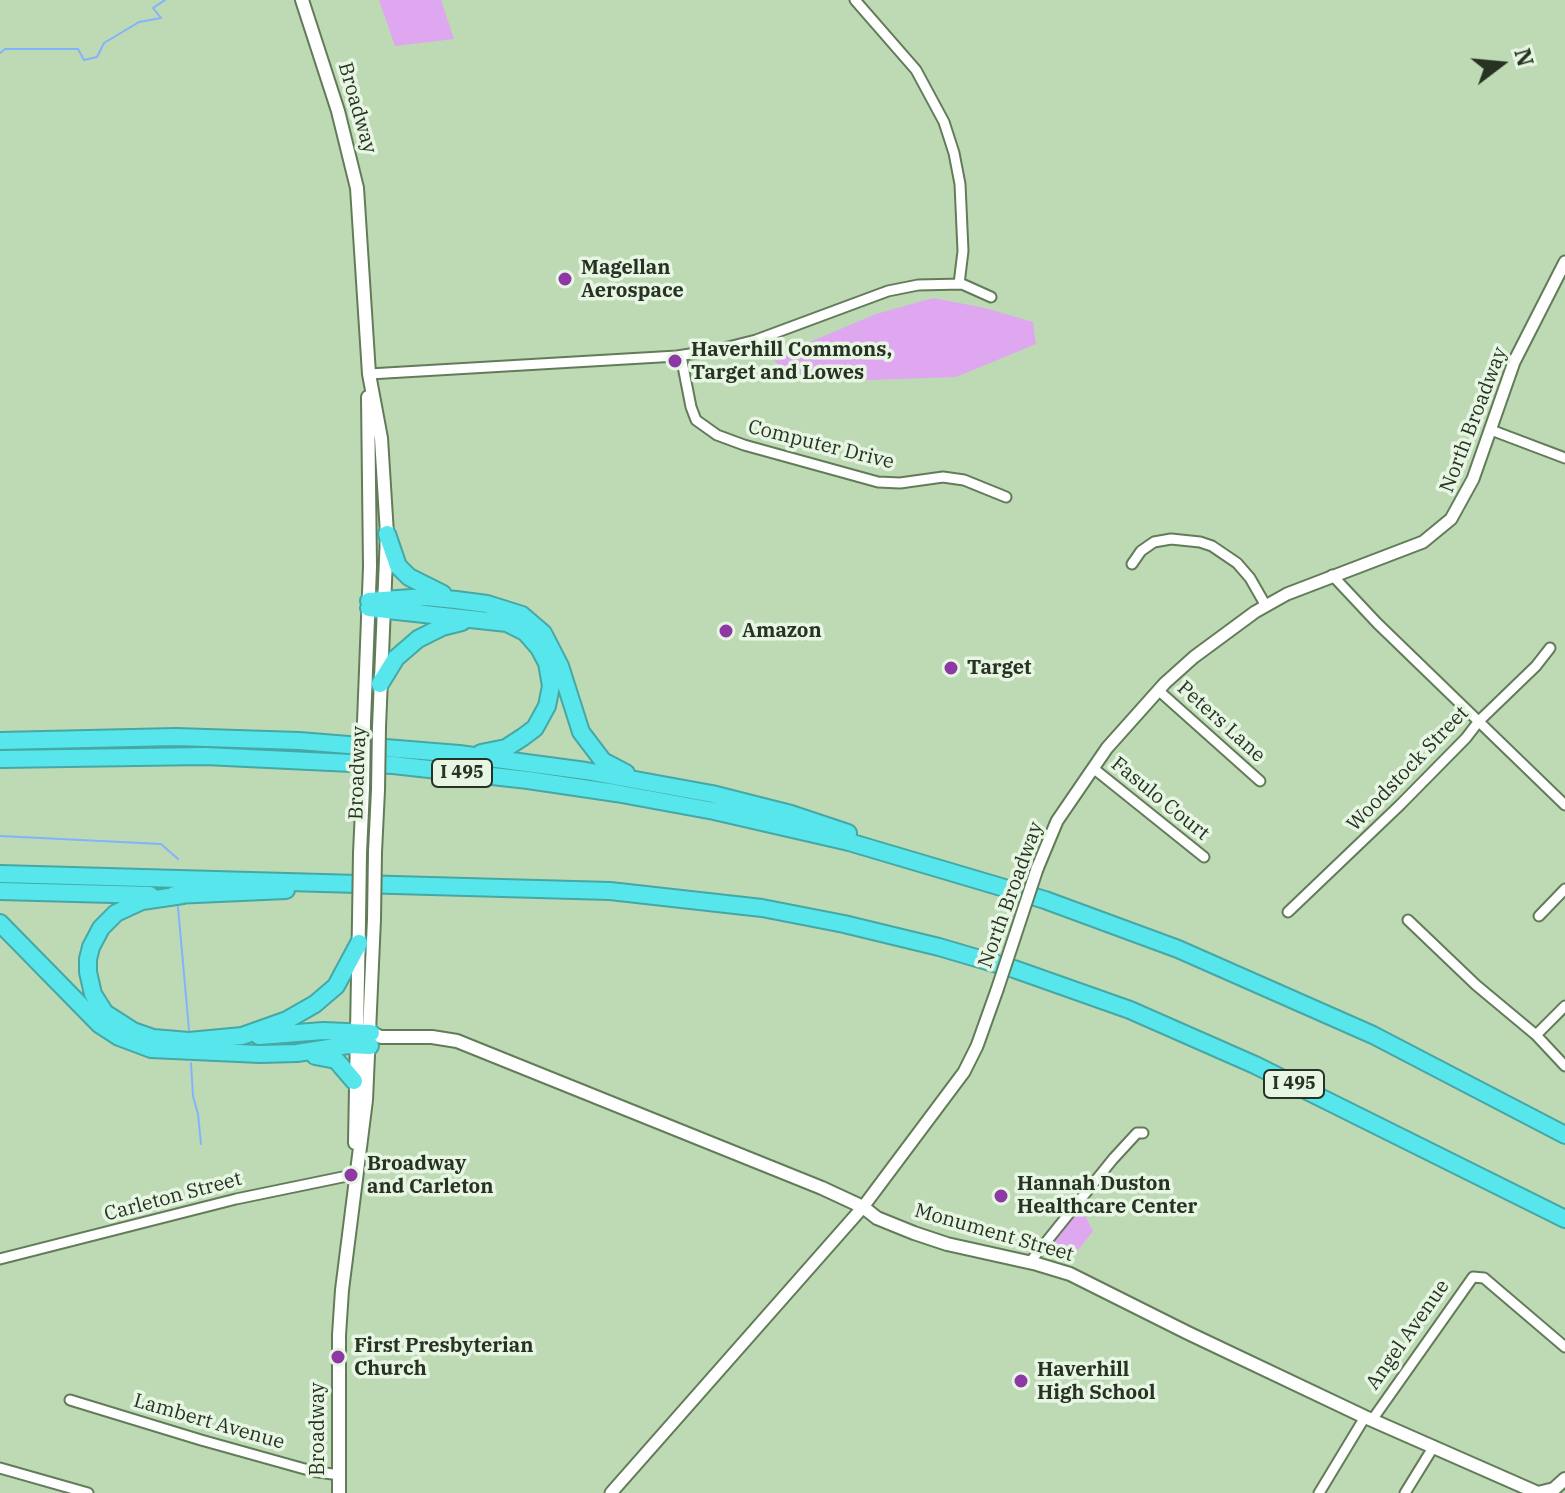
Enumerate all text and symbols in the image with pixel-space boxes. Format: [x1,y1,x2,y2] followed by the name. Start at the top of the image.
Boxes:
[1461,24,1541,104] north arrow
[1508,45,1541,70] text: N
[333,60,381,156] street label: Broadway
[581,256,684,303] place label: Magellan Aerospace
[556,270,574,288] marker: Magellan Aerospace
[691,338,892,385] place label: Haverhill Commons, Target and Lowes
[1435,344,1513,496] street label: North Broadway
[666,352,684,370] marker: Haverhill Commons, Target and Lowes
[746,415,896,475] street label: Computer Drive
[742,619,822,643] place label: Amazon
[717,622,735,640] marker: Amazon
[967,656,1032,680] place label: Target
[942,659,960,677] marker: Target
[1172,676,1270,768] street label: Peters Lane
[1342,701,1474,837] street label: Woodstock Street
[344,726,372,820] street label: Broadway
[1106,752,1214,846] street label: Fasulo Court
[432,759,492,787] road number: I 495
[973,819,1049,971] street label: North Broadway
[1264,1070,1324,1098] road number: I 495
[367,1152,493,1199] place label: Broadway and Carleton
[342,1166,360,1184] marker: Broadway and Carleton
[102,1167,244,1227] street label: Carleton Street
[1017,1172,1197,1219] place label: Hannah Duston Healthcare Center
[992,1187,1010,1205] marker: Hannah Duston Healthcare Center
[912,1199,1076,1267] street label: Monument Street
[1361,1275,1455,1395] street label: Angel Avenue
[354,1334,533,1381] place label: First Presbyterian Church
[329,1348,347,1366] marker: First Presbyterian Church
[1037,1358,1155,1405] place label: Haverhill High School
[1012,1372,1030,1390] marker: Haverhill High School
[306,1382,330,1476] street label: Broadway
[131,1389,287,1455] street label: Lambert Avenue

